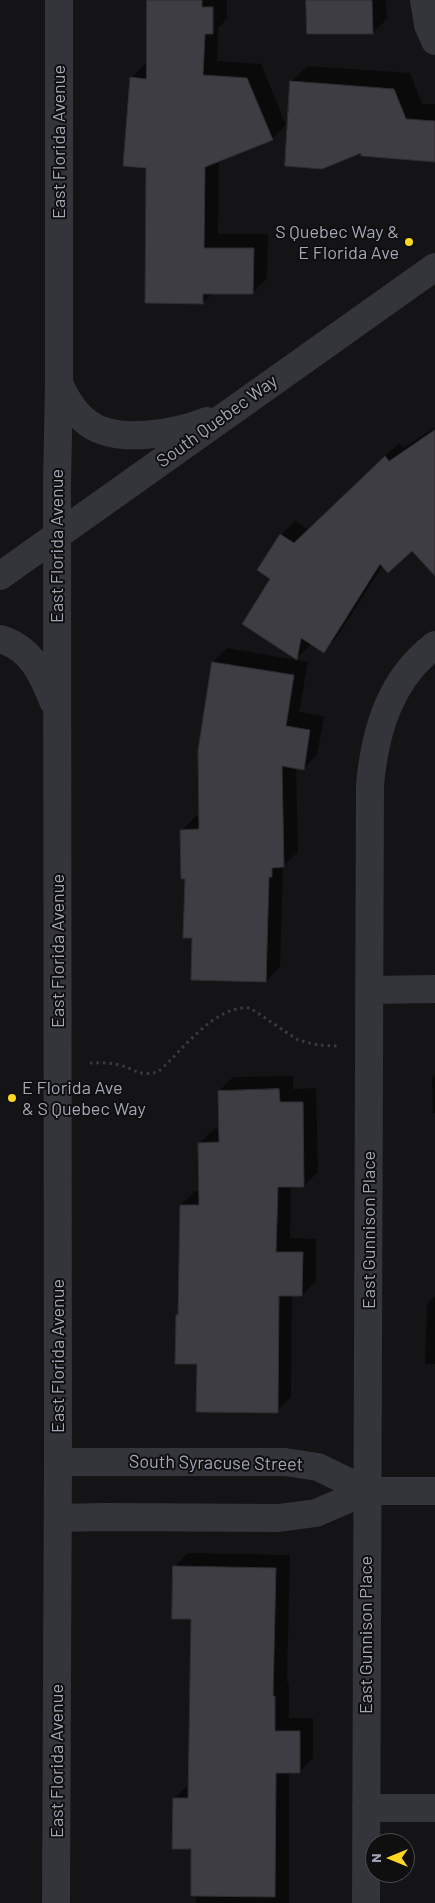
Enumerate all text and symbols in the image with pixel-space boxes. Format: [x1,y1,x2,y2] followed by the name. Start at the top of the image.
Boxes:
[48,65,70,219] street label: East Florida Avenue
[275,221,399,264] place label: S Quebec Way & E Florida Ave
[403,236,415,248] marker: S Quebec Way & E Florida Ave
[152,370,282,472] street label: South Quebec Way
[46,469,68,623] street label: East Florida Avenue
[47,874,69,1028] street label: East Florida Avenue
[22,1077,146,1120] place label: E Florida Ave & S Quebec Way
[6,1092,18,1104] marker: E Florida Ave & S Quebec Way
[358,1151,380,1309] street label: East Gunnison Place
[47,1279,69,1433] street label: East Florida Avenue
[129,1451,303,1475] street label: South Syracuse Street
[355,1556,377,1714] street label: East Gunnison Place
[46,1684,68,1838] street label: East Florida Avenue
[365,1833,415,1883] north arrow
[367,1853,384,1863] text: N

